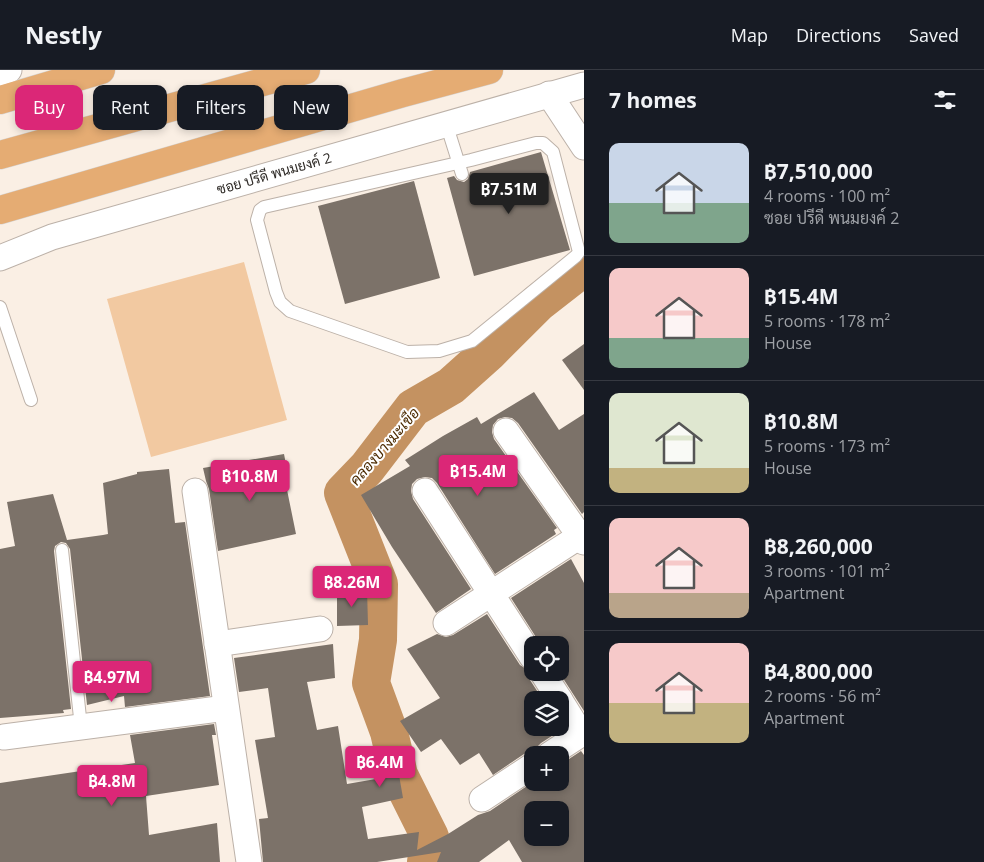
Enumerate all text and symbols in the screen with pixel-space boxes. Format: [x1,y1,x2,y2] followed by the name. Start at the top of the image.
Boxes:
[25,18,102,51] text: Nestly
[731,23,768,47] text: Map
[796,23,881,47] text: Directions
[909,23,959,47] text: Saved
[15,85,83,130] chip: Buy
[93,85,167,130] chip: Rent
[177,85,264,130] chip: Filters
[274,85,348,130] chip: New
[609,86,697,114] text: 7 homes
[931,86,959,114] icon: filters
[214,148,334,198] street label: ซอย ปรีดี พนมยงค์ 2
[764,157,873,185] text: ฿7,510,000
[649,163,709,223] icon: home
[468,172,550,215] pin: ฿7.51M
[481,178,537,200] text: ฿7.51M
[764,185,890,207] text: 4 rooms · 100 m²
[764,207,899,229] text: ซอย ปรีดี พนมยงค์ 2
[764,282,838,310] text: ฿15.4M
[649,288,709,348] icon: home
[764,310,890,332] text: 5 rooms · 178 m²
[764,332,812,354] text: House
[345,403,423,489] water label: คลองบางมะเขือ
[764,407,838,435] text: ฿10.8M
[649,413,709,473] icon: home
[764,435,890,457] text: 5 rooms · 173 m²
[437,454,519,497] pin: ฿15.4M
[764,457,812,479] text: House
[209,460,291,502] pin: ฿10.8M
[450,460,506,482] text: ฿15.4M
[222,465,278,487] text: ฿10.8M
[764,532,873,560] text: ฿8,260,000
[649,538,709,598] icon: home
[764,560,890,582] text: 3 rooms · 101 m²
[311,566,393,608] pin: ฿8.26M
[324,571,380,593] text: ฿8.26M
[764,582,844,604] text: Apartment
[524,636,569,846] map controls
[524,636,569,681] button: locate
[764,657,873,685] text: ฿4,800,000
[71,660,153,703] pin: ฿4.97M
[649,663,709,723] icon: home
[84,666,140,688] text: ฿4.97M
[764,685,881,707] text: 2 rooms · 56 m²
[524,691,569,736] button: layers
[764,707,844,729] text: Apartment
[345,746,415,788] pin: ฿6.4M
[524,746,569,791] button: +
[356,751,404,773] text: ฿6.4M
[77,764,147,807] pin: ฿4.8M
[88,770,136,792] text: ฿4.8M
[524,801,569,846] button: −

